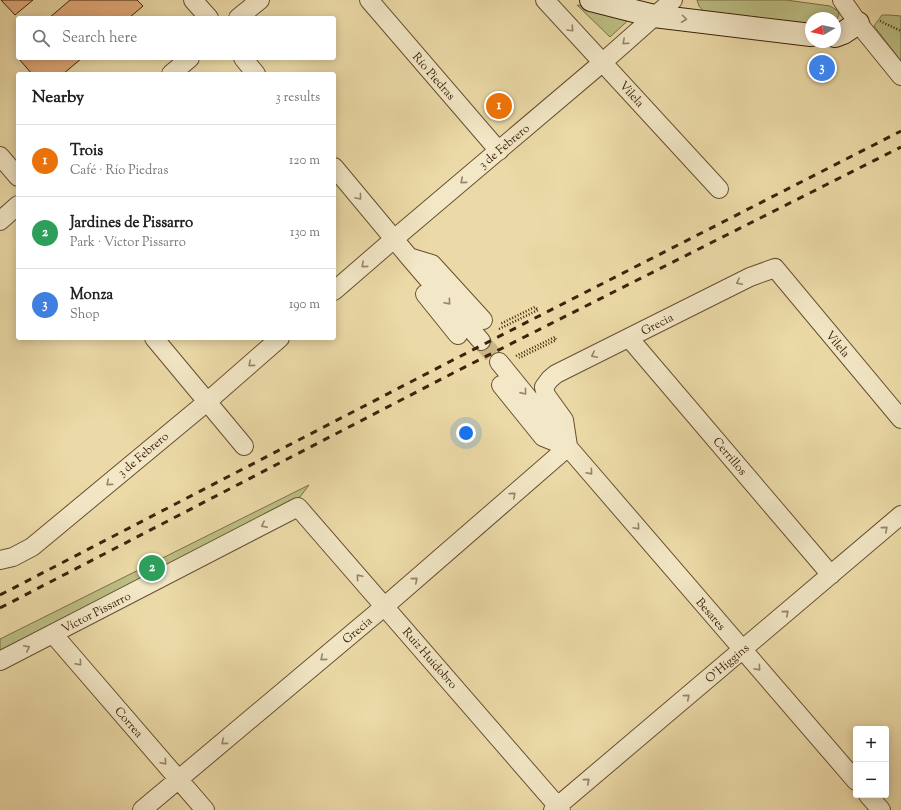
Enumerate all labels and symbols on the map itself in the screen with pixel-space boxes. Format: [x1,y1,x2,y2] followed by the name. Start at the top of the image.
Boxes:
[805,12,841,48] north arrow
[681,15,687,24] one-way arrow
[567,24,574,31] one-way arrow
[623,37,630,44] one-way arrow
[407,49,459,105] street label: Río Piedras
[809,53,835,83] pin: 3
[615,77,648,112] street label: Vilela
[486,91,512,121] pin: 1
[475,120,534,174] street label: 3 de Febrero
[460,177,467,184] one-way arrow
[354,192,361,200] one-way arrow
[361,261,368,268] one-way arrow
[736,277,743,285] one-way arrow
[443,298,450,305] one-way arrow
[638,309,677,341] street label: Grecia
[821,327,854,362] street label: Vilela
[591,350,598,358] one-way arrow
[248,359,256,366] one-way arrow
[519,388,526,395] one-way arrow
[456,423,476,443] your location
[114,428,173,482] street label: 3 de Febrero
[708,434,751,480] street label: Cerrillos
[585,467,592,475] one-way arrow
[106,479,113,486] one-way arrow
[508,492,515,499] one-way arrow
[260,520,268,528] one-way arrow
[632,522,639,529] one-way arrow
[880,526,888,533] one-way arrow
[139,553,165,583] pin: 2
[357,574,364,581] one-way arrow
[410,578,417,585] one-way arrow
[59,587,135,638] street label: Víctor Pissarro
[691,594,730,635] street label: Besares
[782,611,789,618] one-way arrow
[339,613,377,649] street label: Grecia
[397,624,461,694] street label: Ruiz Huidobro
[702,640,754,688] street label: O'Higgins
[22,645,30,652] one-way arrow
[321,654,328,661] one-way arrow
[74,659,81,666] one-way arrow
[753,663,760,671] one-way arrow
[682,694,690,701] one-way arrow
[110,703,147,743] street label: Correa
[221,737,228,744] one-way arrow
[159,757,166,764] one-way arrow
[583,778,590,785] one-way arrow

